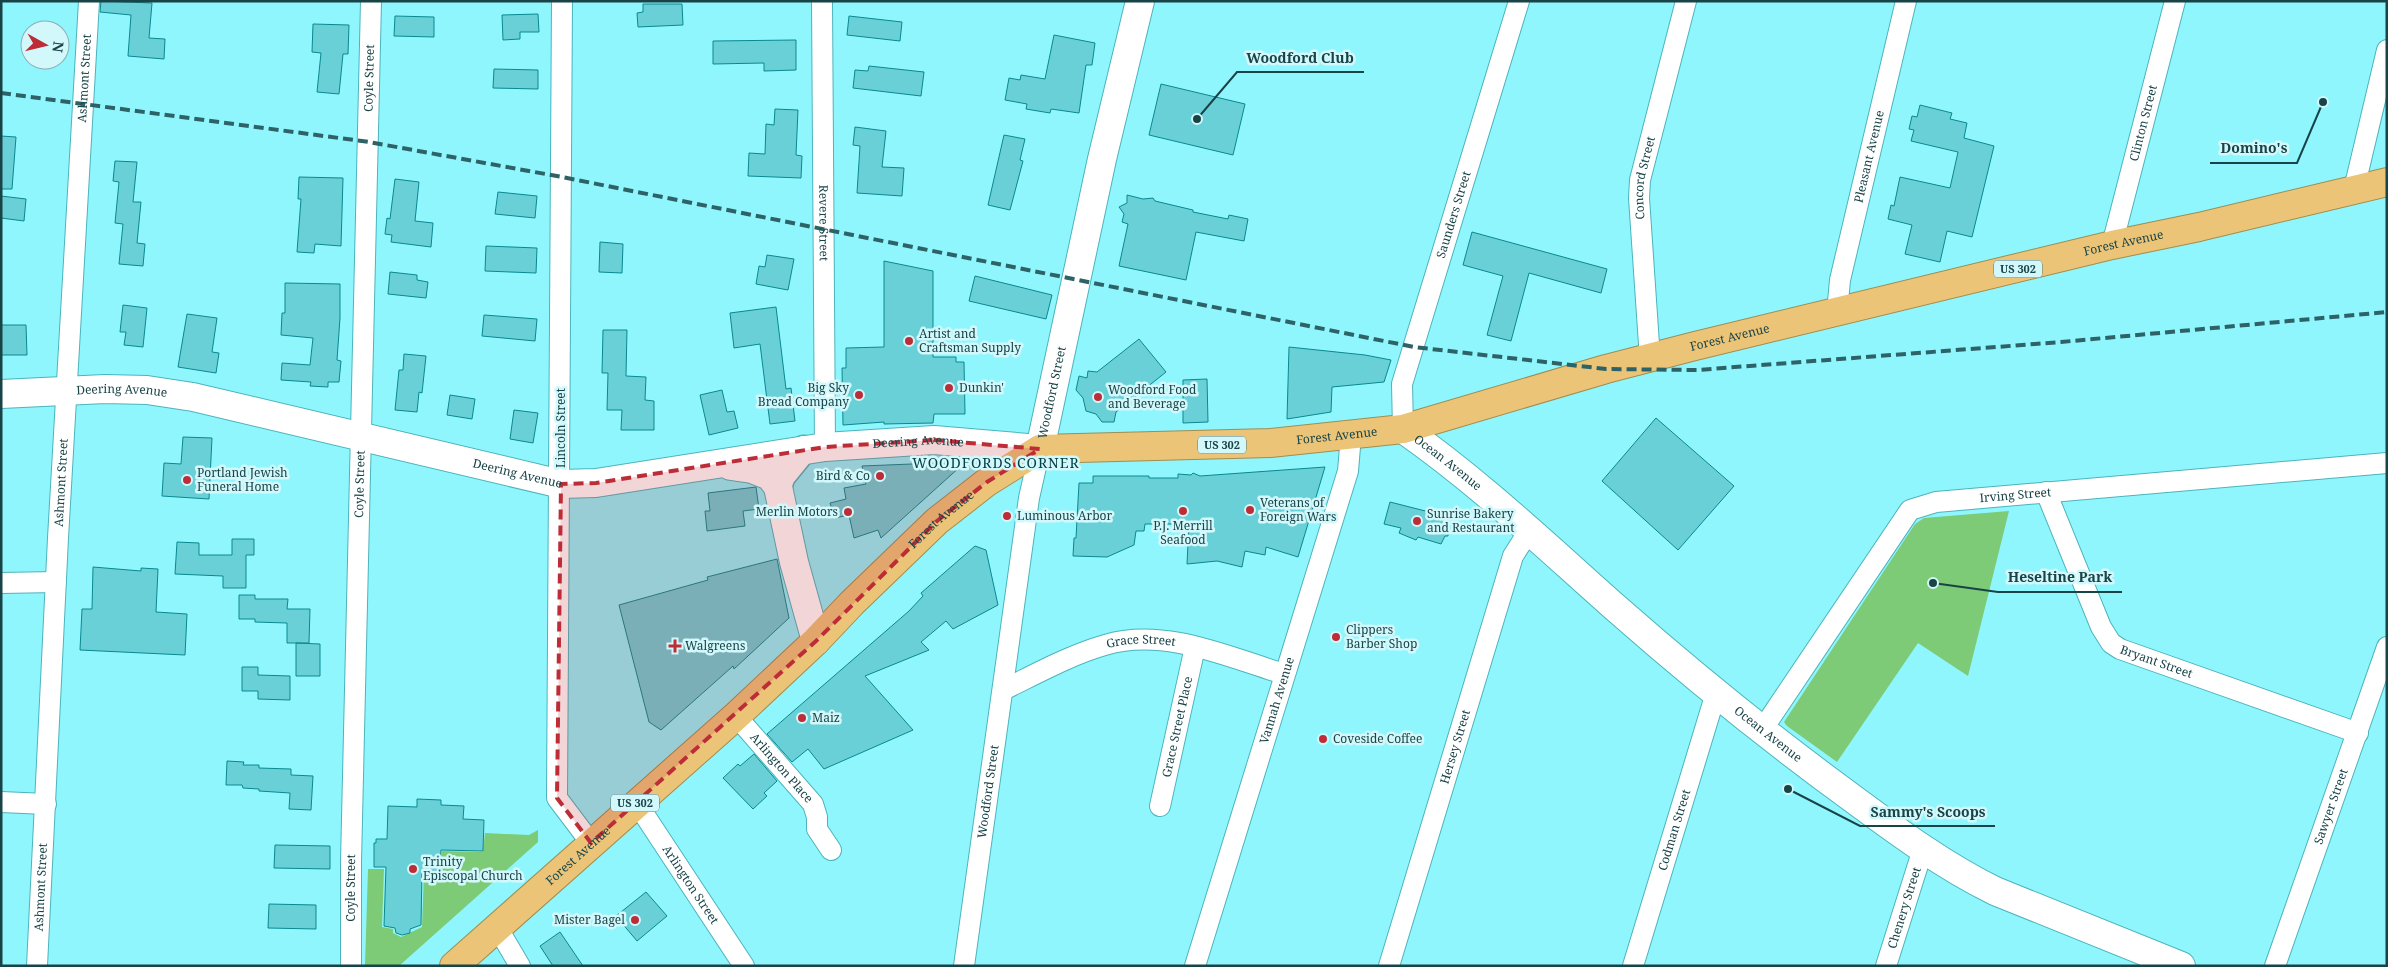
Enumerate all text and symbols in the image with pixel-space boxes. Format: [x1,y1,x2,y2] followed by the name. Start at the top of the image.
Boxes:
[20,20,70,70] north arrow
[73,34,95,123] street label: Ashmont Street
[48,40,69,54] text: N
[1237,43,1364,72] callout: Woodford Club
[359,44,378,112] street label: Coyle Street
[1246,48,1354,67] text: Woodford Club
[2125,83,2161,163] street label: Clinton Street
[1850,109,1888,204] street label: Pleasant Avenue
[1630,134,1659,220] street label: Concord Street
[2210,134,2297,163] callout: Domino's
[2221,138,2288,157] text: Domino's
[1432,169,1475,260] street label: Saunders Street
[815,185,833,261] street label: Revere Street
[2082,226,2165,260] street label: Forest Avenue
[1994,260,2042,278] road number: US 302
[1688,319,1771,355] street label: Forest Avenue
[919,325,1021,356] place label: Artist and Craftsman Supply
[903,335,915,347] marker: Artist and Craftsman Supply
[1033,345,1070,440] street label: Woodford Street
[758,379,849,410] place label: Big Sky Bread Company
[959,379,1004,396] place label: Dunkin'
[76,380,169,401] street label: Deering Avenue
[1108,381,1197,412] place label: Woodford Food and Beverage
[943,382,955,394] marker: Dunkin'
[552,388,569,468] street label: Lincoln Street
[853,389,865,401] marker: Big Sky Bread Company
[1092,391,1104,403] marker: Woodford Food and Beverage
[1295,423,1378,448] street label: Forest Avenue
[1411,430,1486,494] street label: Ocean Avenue
[872,431,964,452] street label: Deering Avenue
[1198,436,1246,454] road number: US 302
[50,438,72,527] street label: Ashmont Street
[350,450,369,518] street label: Coyle Street
[912,453,1080,472] district label: WOODFORDS CORNER
[471,454,564,492] street label: Deering Avenue
[197,464,288,495] place label: Portland Jewish Funeral Home
[816,467,870,484] place label: Bird & Co
[874,470,886,482] marker: Bird & Co
[181,474,193,486] marker: Portland Jewish Funeral Home
[1979,483,2052,506] street label: Irving Street
[904,486,977,552] street label: Forest Avenue
[1260,494,1336,525] place label: Veterans of Foreign Wars
[756,503,838,520] place label: Merlin Motors
[1244,504,1256,516] marker: Veterans of Foreign Wars
[1177,505,1189,517] marker: P.J. Merrill Seafood
[1427,505,1514,536] place label: Sunrise Bakery and Restaurant
[842,506,854,518] marker: Merlin Motors
[1017,507,1112,524] place label: Luminous Arbor
[1001,510,1013,522] marker: Luminous Arbor
[1411,515,1423,527] marker: Sunrise Bakery and Restaurant
[1153,517,1213,548] place label: P.J. Merrill Seafood
[1998,563,2122,592] callout: Heseltine Park
[2008,567,2112,586] text: Heseltine Park
[1346,621,1417,652] place label: Clippers Barber Shop
[1104,630,1177,652] street label: Grace Street
[1330,631,1342,643] marker: Clippers Barber Shop
[685,637,745,654] place label: Walgreens
[669,640,681,652] marker: Walgreens
[2118,641,2195,682] street label: Bryant Street
[1255,655,1298,746] street label: Vannah Avenue
[1158,675,1196,779] street label: Grace Street Place
[1731,702,1806,766] street label: Ocean Avenue
[1436,707,1474,786] street label: Hersey Street
[812,709,840,726] place label: Maiz
[796,712,808,724] marker: Maiz
[746,729,817,806] street label: Arlington Place
[1333,730,1422,747] place label: Coveside Coffee
[1317,733,1329,745] marker: Coveside Coffee
[973,744,1003,839] street label: Woodford Street
[2309,766,2352,847] street label: Sawyer Street
[1653,787,1694,873] street label: Codman Street
[611,794,659,811] road number: US 302
[1860,797,1995,826] callout: Sammy's Scoops
[1871,802,1986,821] text: Sammy's Scoops
[542,822,614,889] street label: Forest Avenue
[659,842,723,927] street label: Arlington Street
[30,843,51,932] street label: Ashmont Street
[423,853,523,884] place label: Trinity Episcopal Church
[342,854,359,922] street label: Coyle Street
[407,863,419,875] marker: Trinity Episcopal Church
[1883,865,1925,951] street label: Chenery Street
[554,911,625,928] place label: Mister Bagel
[629,914,641,926] marker: Mister Bagel

